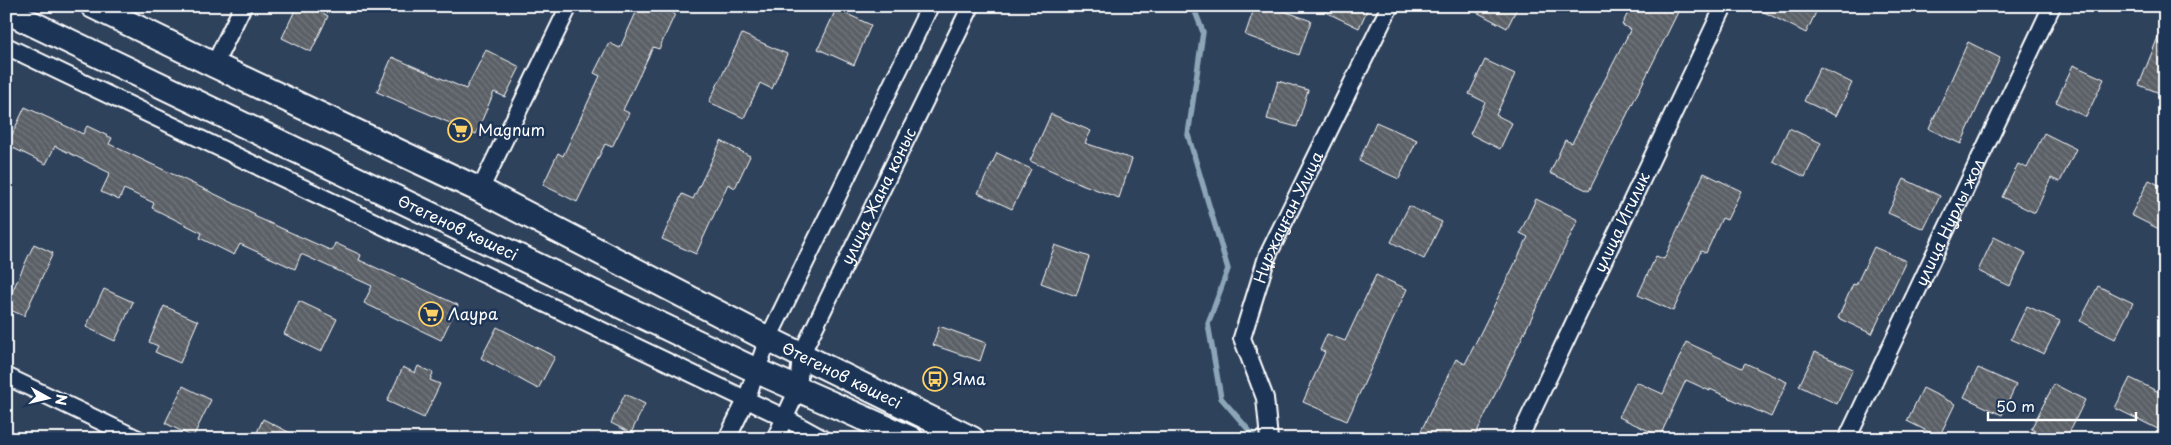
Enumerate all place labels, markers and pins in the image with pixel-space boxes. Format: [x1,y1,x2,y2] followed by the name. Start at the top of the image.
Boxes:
[447,117,473,143] supermarket icon: Magnum
[478,117,545,141] place label: Magnum
[418,301,444,327] supermarket icon: Лаура
[448,301,498,325] place label: Лаура
[922,366,948,392] bus stop icon: Яма
[952,366,986,390] place label: Яма

